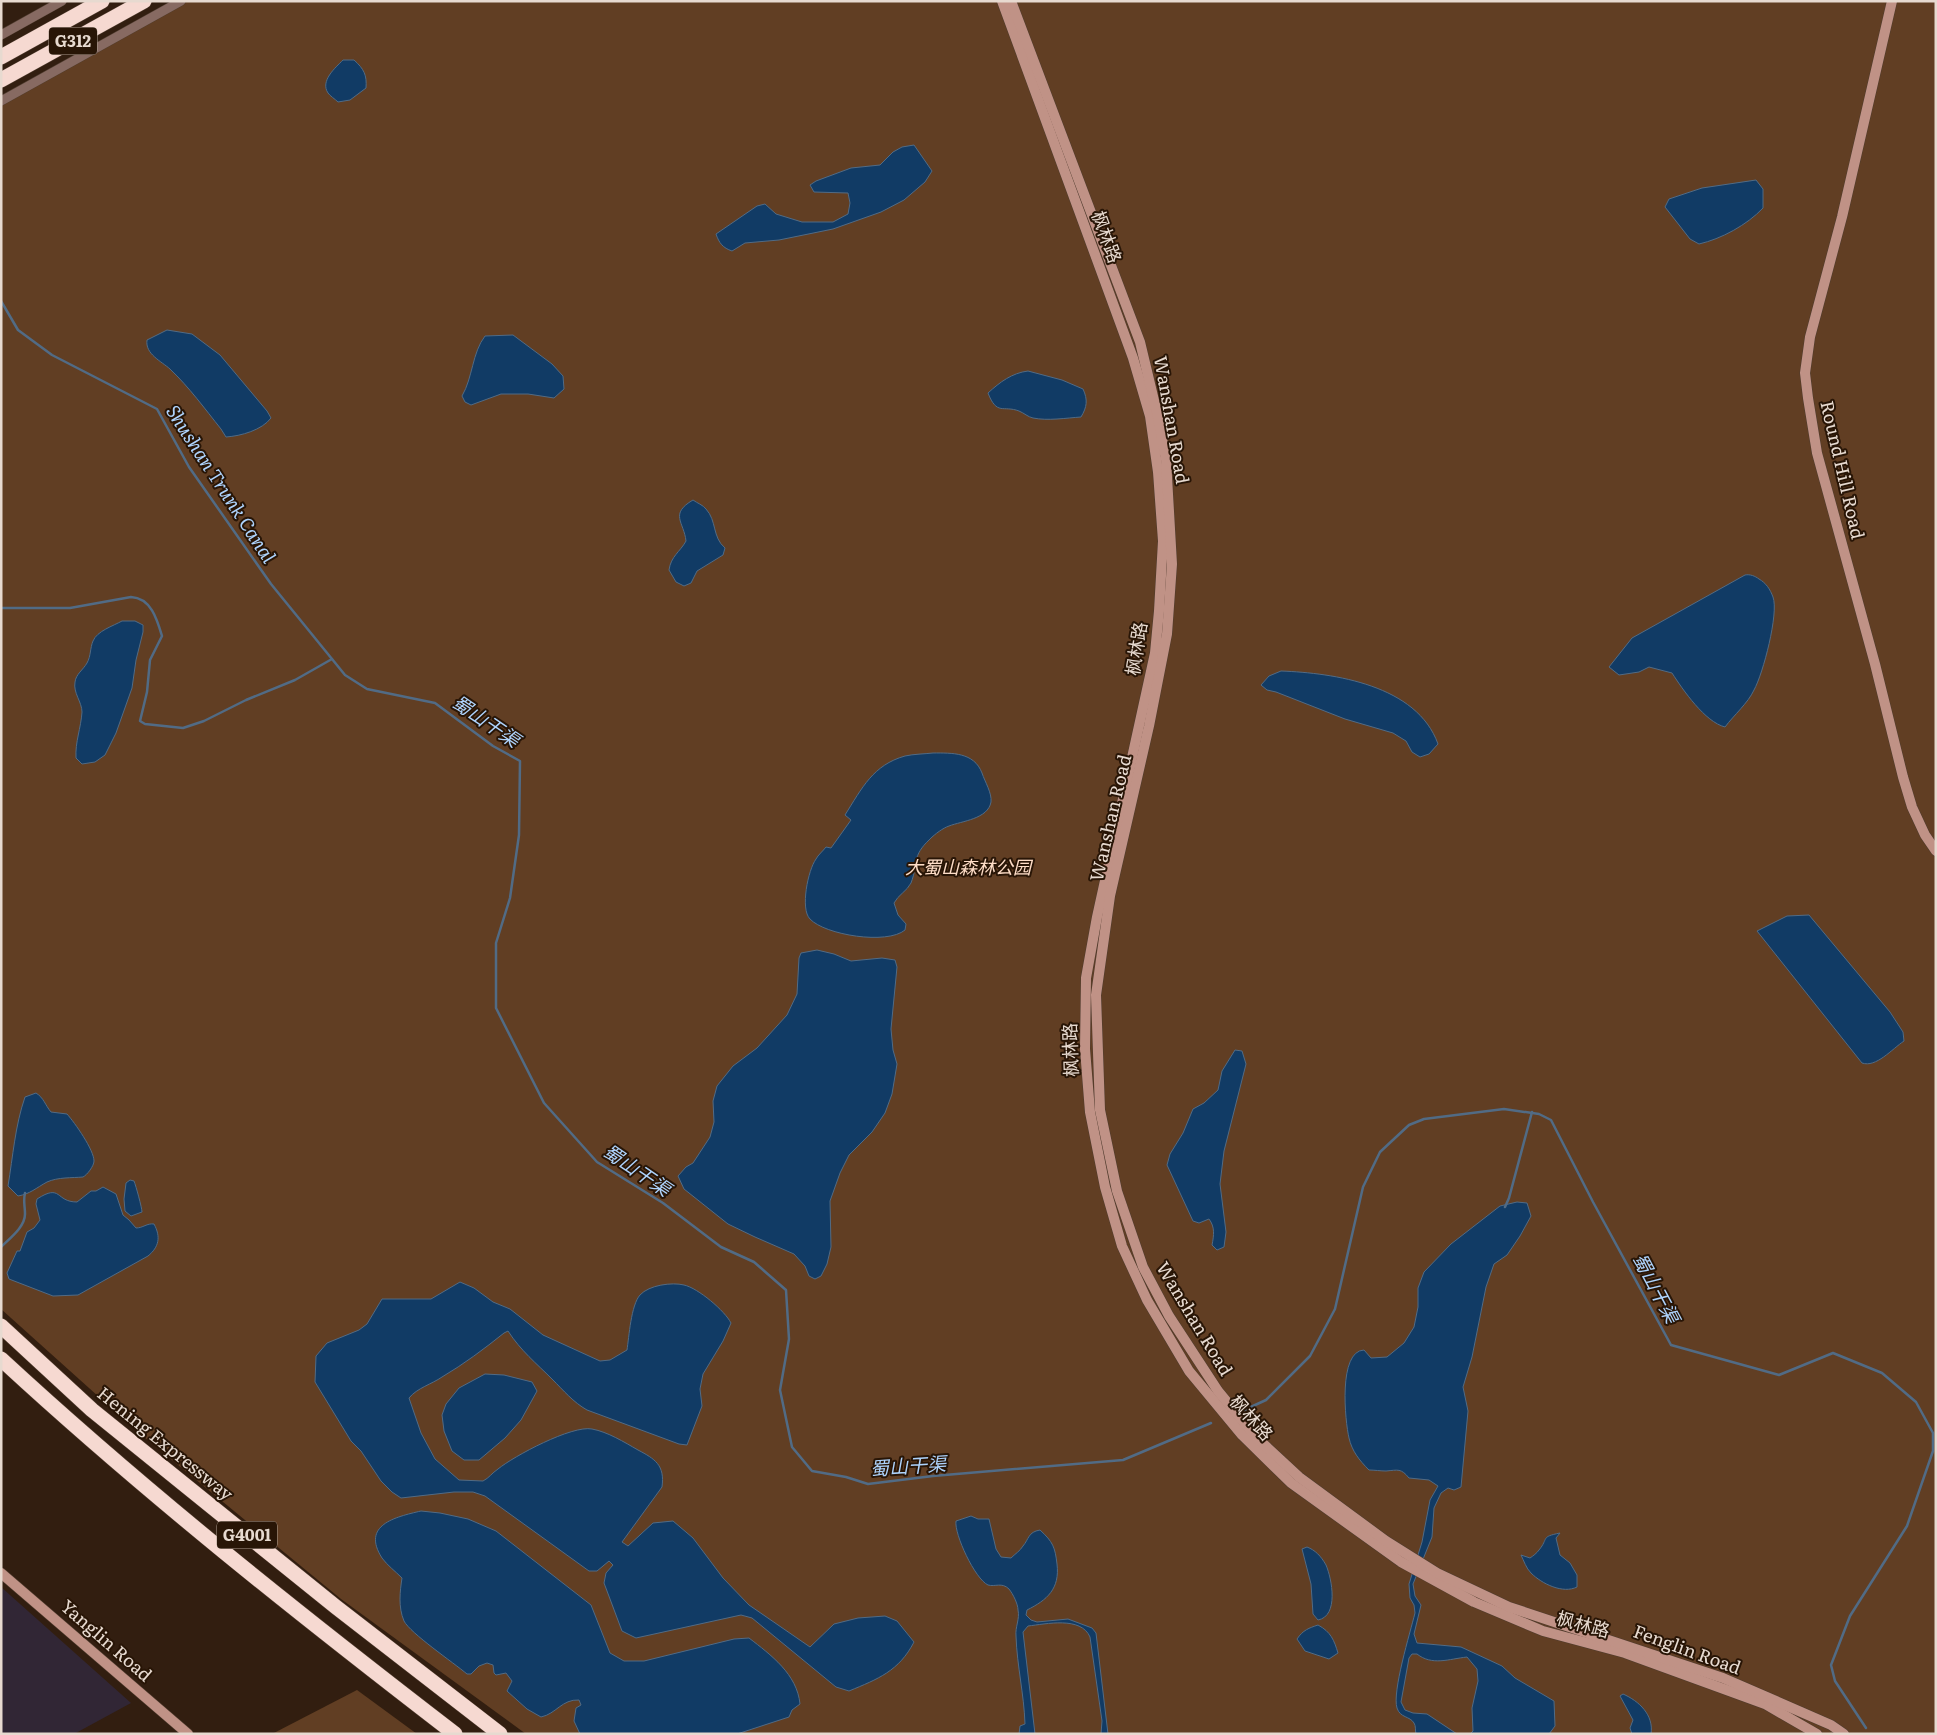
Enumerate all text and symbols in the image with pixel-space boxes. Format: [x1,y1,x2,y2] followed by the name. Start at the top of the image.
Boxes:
[49,27,97,54] road number: G312
[1085,206,1129,266] street label: 枫林路
[1148,354,1197,486] street label: Wanshan Road
[1814,398,1873,542] street label: Round Hill Road
[160,399,284,569] water label: Shushan Trunk Canal
[1118,620,1153,678] street label: 枫林路
[447,687,528,755] water label: 蜀山干渠
[1082,752,1137,884] street label: Wanshan Road
[905,853,1034,880] park label: 大蜀山森林公园
[1055,1023,1084,1078] street label: 枫林路
[598,1136,679,1204] water label: 蜀山干渠
[1627,1247,1688,1330] water label: 蜀山干渠
[1150,1256,1240,1381] street label: Wanshan Road
[92,1379,240,1507] street label: Hening Expressway
[1224,1388,1280,1446] street label: 枫林路
[869,1448,950,1482] water label: 蜀山干渠
[217,1522,277,1548] road number: G4001
[55,1592,159,1687] street label: Yanglin Road
[1554,1604,1613,1644] street label: 枫林路
[1630,1617,1745,1681] street label: Fenglin Road

